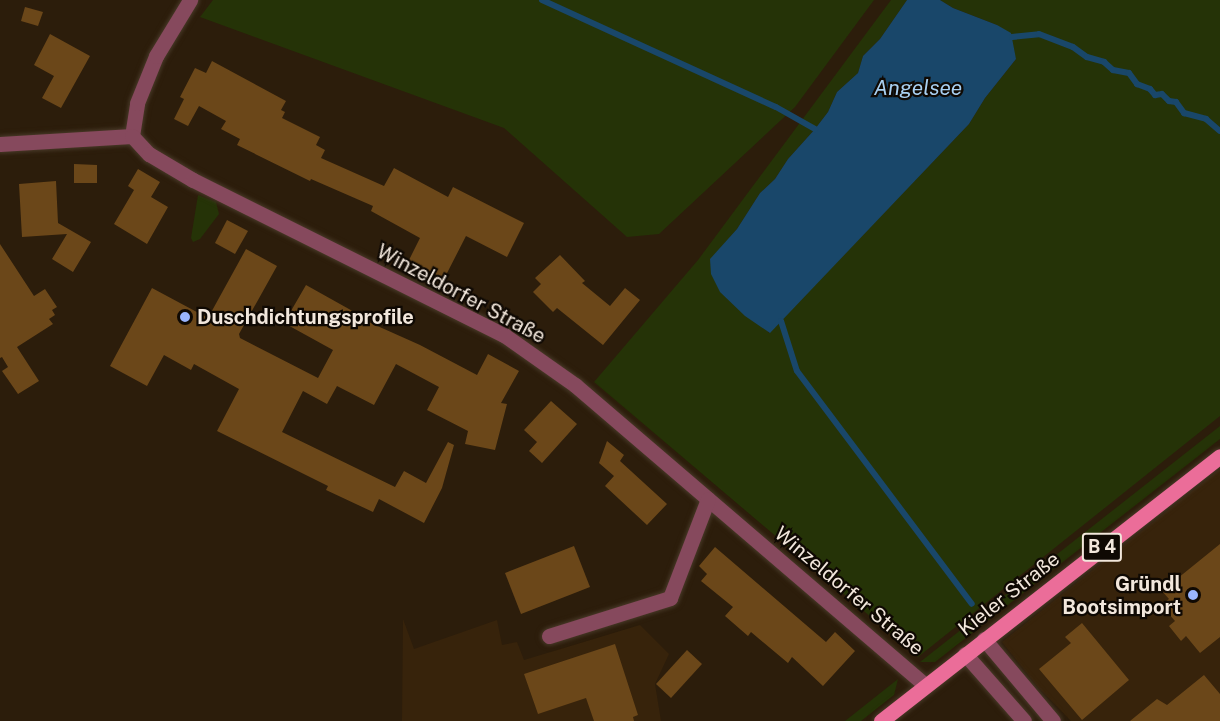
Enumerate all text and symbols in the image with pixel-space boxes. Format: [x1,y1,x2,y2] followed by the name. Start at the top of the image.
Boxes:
[874,75,962,101] water label: Angelsee
[373,239,549,349] street label: Winzeldorfer Straße
[197,305,414,329] place label: Duschdichtungsprofile
[178,310,192,324] marker: Duschdichtungsprofile
[769,522,929,660] street label: Winzeldorfer Straße
[1081,532,1123,562] road number: B 4
[954,547,1064,641] street label: Kieler Straße
[1062,572,1181,619] place label: Gründl Bootsimport
[1186,588,1200,602] marker: Gründl Bootsimport

